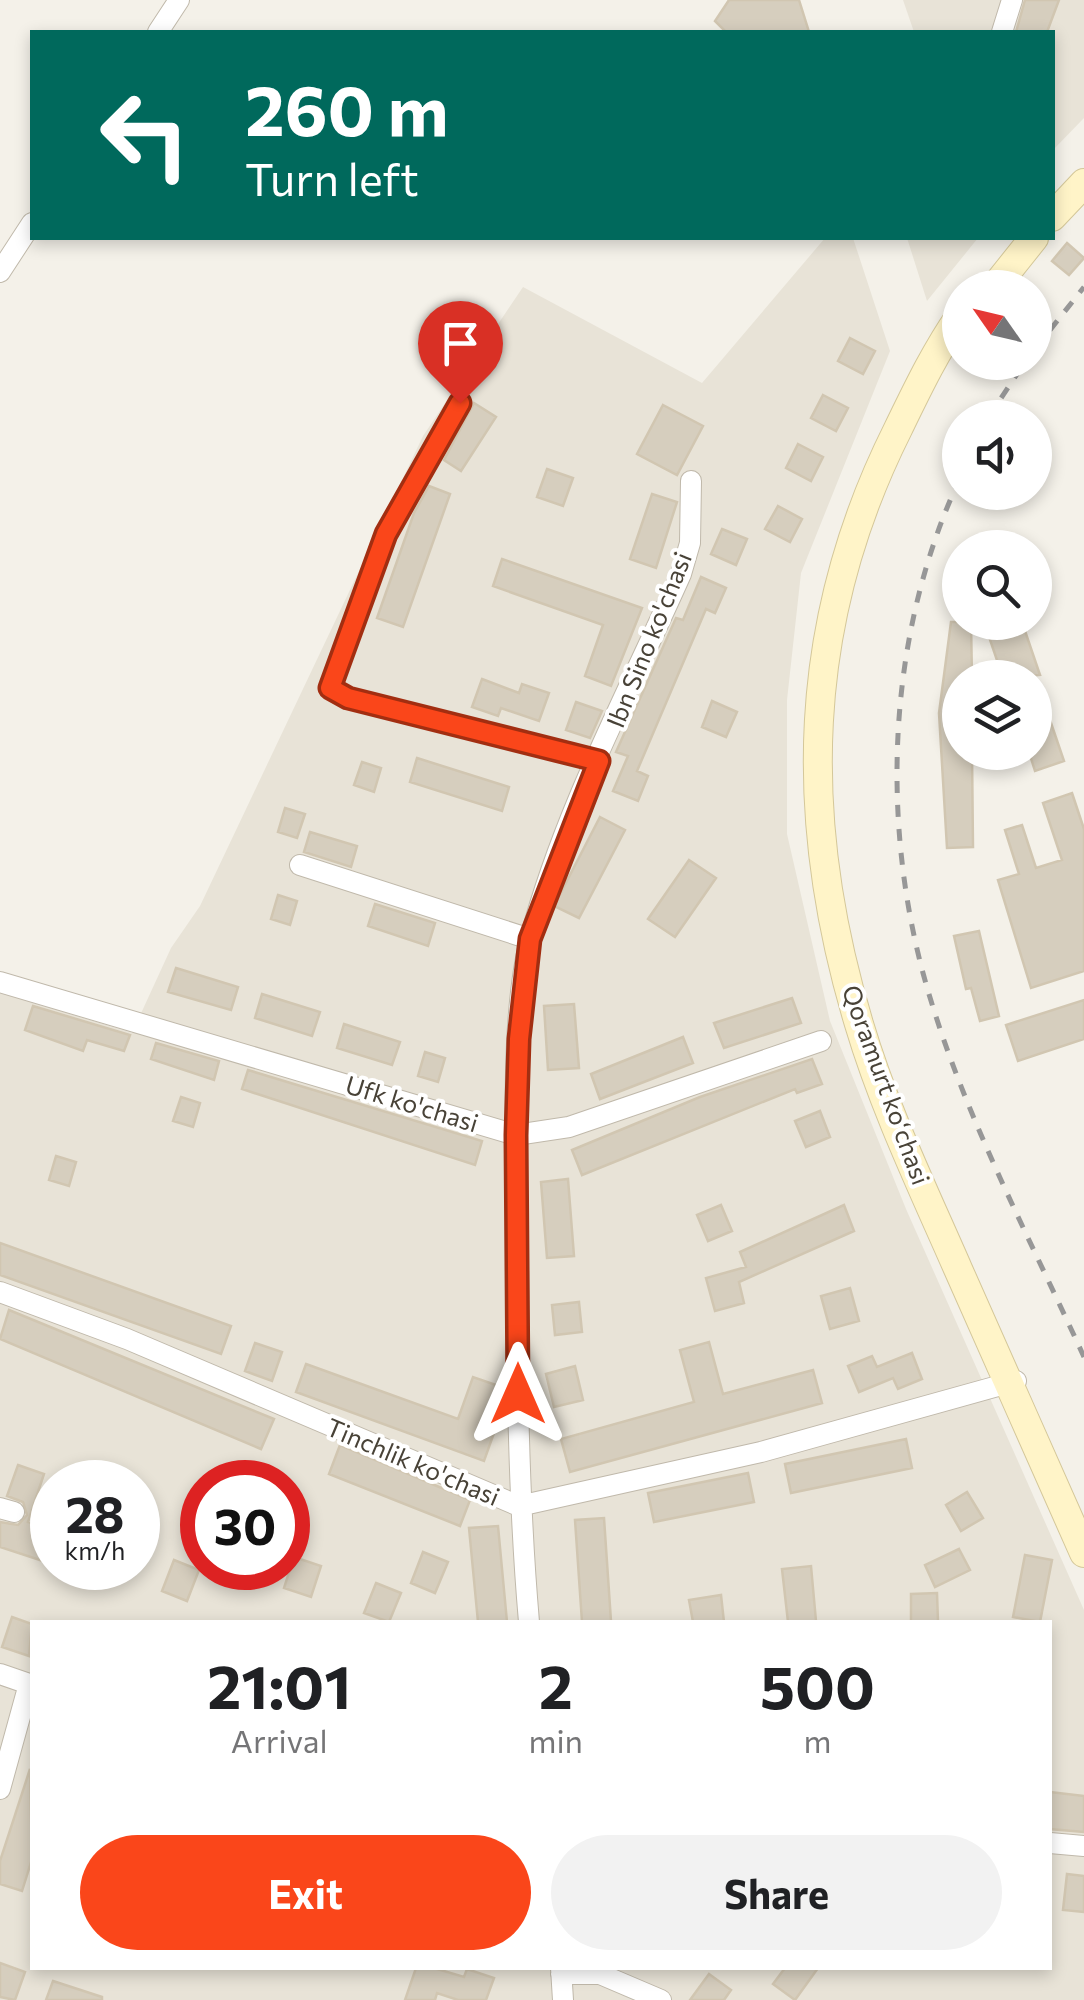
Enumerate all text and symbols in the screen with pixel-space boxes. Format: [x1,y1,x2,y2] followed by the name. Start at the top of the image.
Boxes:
[245,65,449,150] text: 260 m
[80,70,210,200] icon: left
[245,150,419,205] text: Turn left
[942,270,1052,380] north arrow
[942,270,1052,770] map controls
[418,301,503,404] pin
[433,316,488,371] icon: arrive
[942,400,1052,510] button: sound
[942,530,1052,640] button: search
[599,548,697,732] street label: Ibn Sino ko'chasi
[942,660,1052,770] button: layers
[837,981,937,1189] street label: Qoramurt koʻchasi
[342,1069,482,1137] street label: Ufk ko'chasi
[466,1342,570,1446] position arrow
[322,1411,504,1511] street label: Tinchlik ko'chasi
[180,1460,310,1590] speed limit sign: 30
[65,1482,125,1543] text: 28
[65,1535,125,1565] text: km/h
[207,1648,351,1721] text: 21:01
[539,1648,573,1721] text: 2
[760,1648,875,1721] text: 500
[231,1720,328,1760] text: Arrival
[528,1720,583,1760] text: min
[804,1720,831,1760] text: m
[80,1835,531,1950] button: Exit
[551,1835,1002,1950] button: Share

